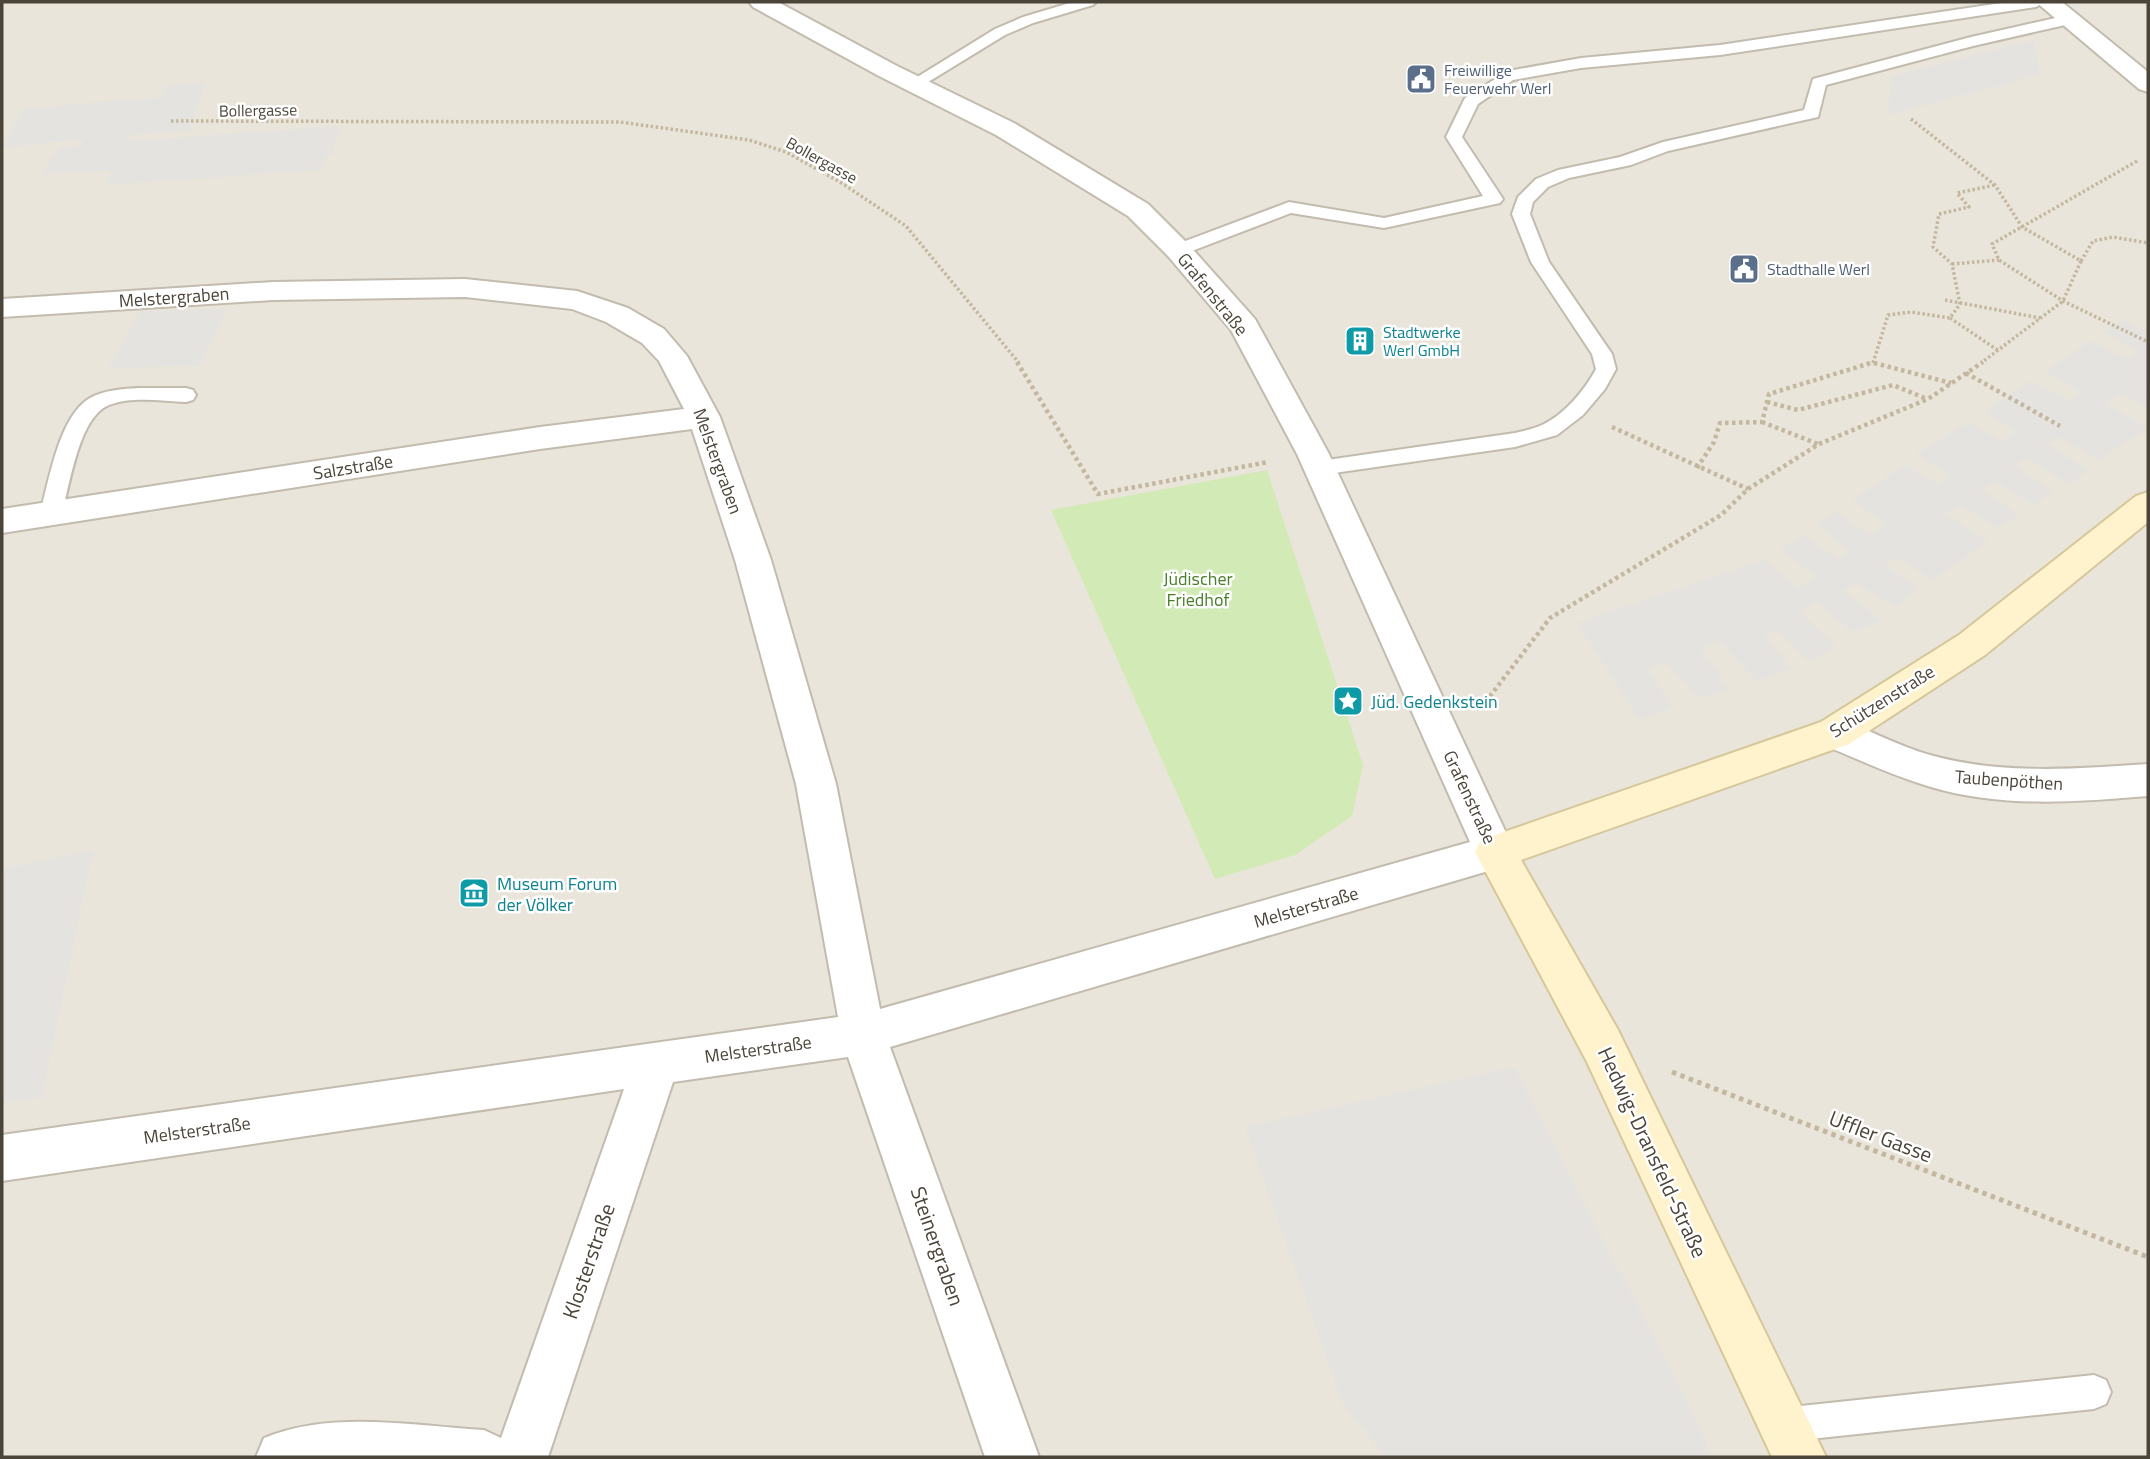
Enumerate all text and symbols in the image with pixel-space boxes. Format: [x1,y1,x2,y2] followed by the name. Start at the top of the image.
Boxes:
[1444,58,1551,100] place label: Freiwillige Feuerwehr Werl
[1404,62,1438,96] public building icon: Freiwillige Feuerwehr Werl
[219,97,297,123] street label: Bollergasse
[782,130,862,190] street label: Bollergasse
[1171,247,1255,341] street label: Grafenstraße
[1727,252,1761,286] public building icon: Stadthalle Werl
[1767,257,1870,281] place label: Stadthalle Werl
[118,280,230,314] street label: Melstergraben
[1383,320,1461,362] place label: Stadtwerke Werl GmbH
[1343,324,1377,358] building icon: Stadtwerke Werl GmbH
[686,404,750,518] street label: Melstergraben
[311,447,395,487] street label: Salzstraße
[1163,565,1233,613] park label: Jüdischer Friedhof
[1824,658,1940,744] street label: Schützenstraße
[1331,684,1365,718] place icon: Jüd. Gedenkstein
[1371,688,1498,715] place label: Jüd. Gedenkstein
[1437,746,1503,848] street label: Grafenstraße
[1954,763,2064,797] street label: Taubenpöthen
[497,870,617,918] place label: Museum Forum der Völker
[457,876,491,910] museum icon: Museum Forum der Völker
[1251,879,1361,935] street label: Melsterstraße
[703,1028,813,1070] street label: Melsterstraße
[1590,1041,1716,1263] street label: Hedwig-Dransfeld-Straße
[1825,1102,1937,1170] street label: Uffler Gasse
[142,1109,252,1151] street label: Melsterstraße
[903,1182,973,1310] street label: Steinergraben
[553,1199,623,1323] street label: Klosterstraße

